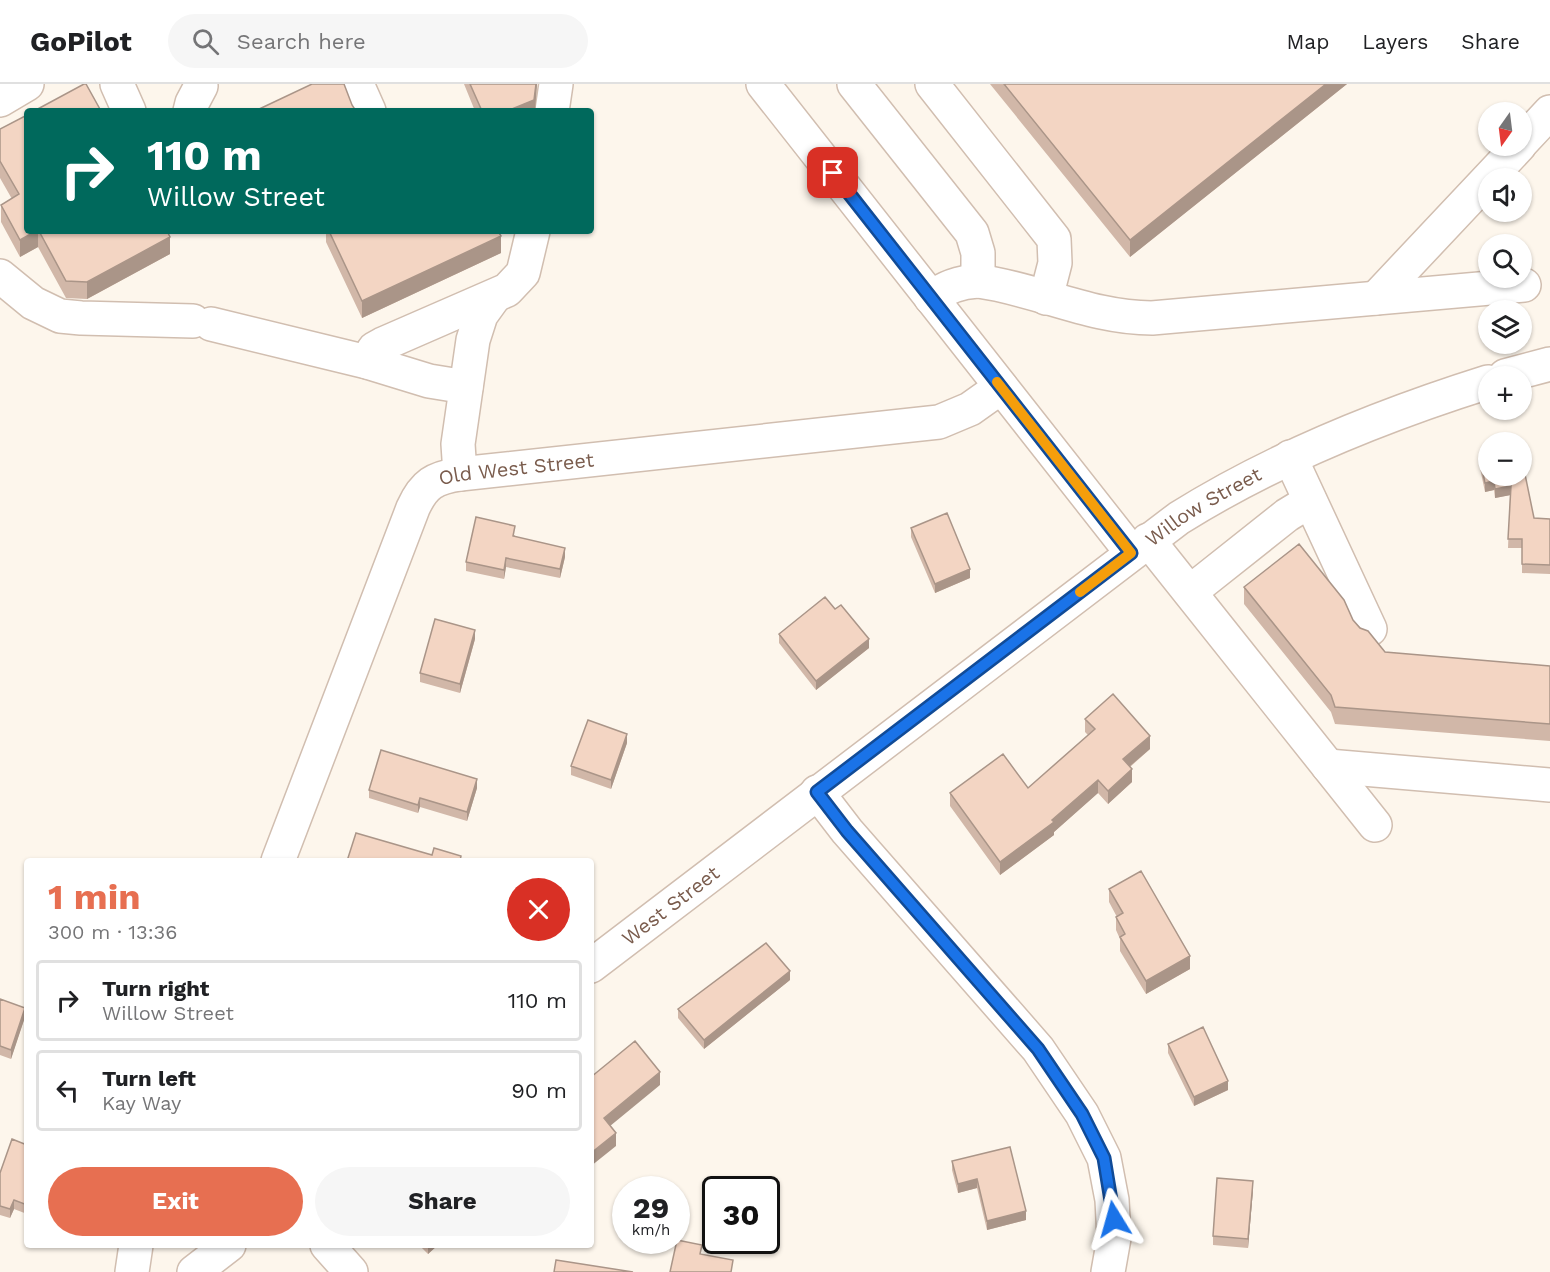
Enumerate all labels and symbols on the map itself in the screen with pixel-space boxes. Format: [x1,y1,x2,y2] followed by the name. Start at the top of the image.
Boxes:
[1478,102,1532,156] north arrow
[807,147,858,198] pin
[436,447,596,490] street label: Old West Street
[1141,462,1266,551] street label: Willow Street
[617,860,724,950] street label: West Street
[702,1176,780,1254] speed limit sign: 30
[1082,1187,1146,1251] position arrow

